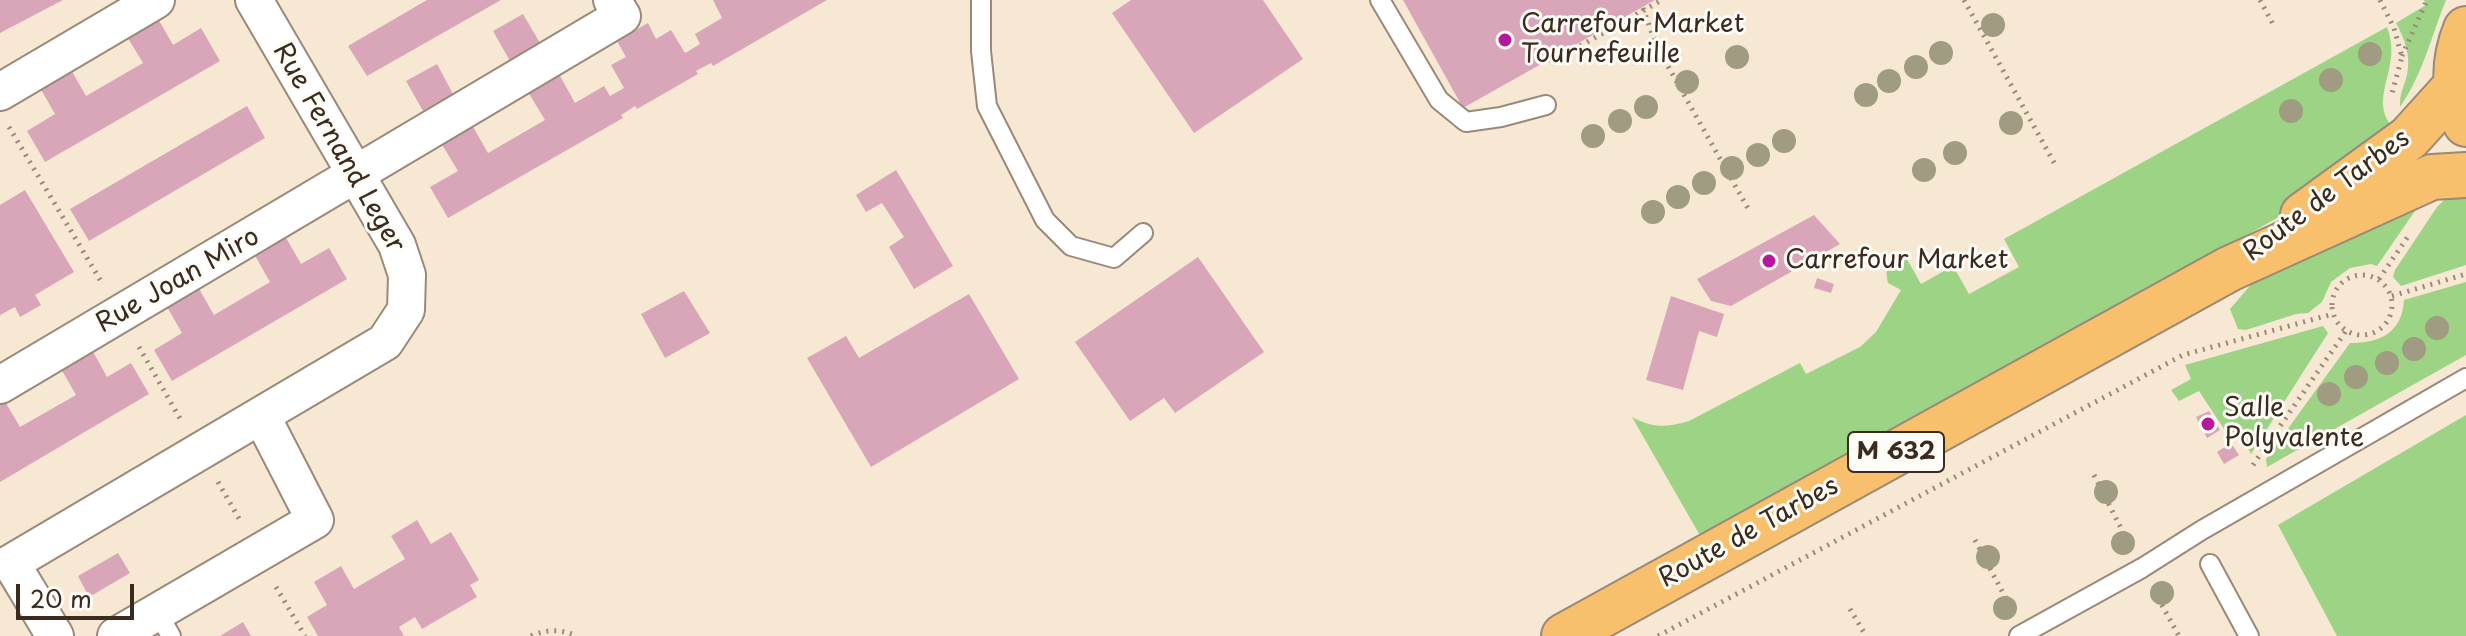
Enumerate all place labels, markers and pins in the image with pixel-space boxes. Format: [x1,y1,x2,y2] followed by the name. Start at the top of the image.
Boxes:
[1521,9,1744,70] place label: Carrefour Market Tournefeuille
[1496,31,1514,49] marker: Carrefour Market Tournefeuille
[1785,245,2008,277] place label: Carrefour Market
[1760,252,1778,270] marker: Carrefour Market
[2224,393,2364,454] place label: Salle Polyvalente
[2199,415,2217,433] marker: Salle Polyvalente

